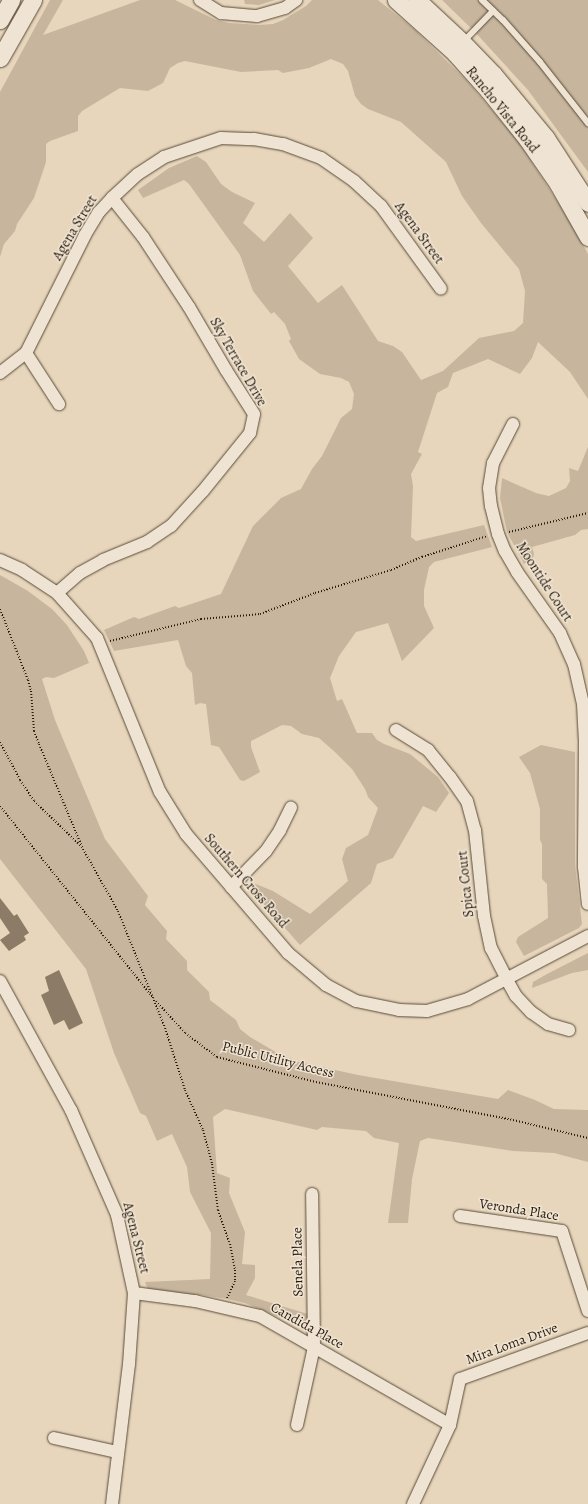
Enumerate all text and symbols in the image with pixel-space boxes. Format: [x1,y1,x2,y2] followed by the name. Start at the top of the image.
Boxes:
[462,63,542,157] street label: Rancho Vista Road
[49,192,101,264] street label: Agena Street
[391,199,447,267] street label: Agena Street
[206,315,270,409] street label: Sky Terrace Drive
[512,539,576,625] street label: Moontide Court
[200,830,292,932] street label: Southern Cross Road
[454,850,478,918] street label: Spica Court
[220,1038,336,1082] street label: Public Utility Access
[478,1195,560,1225] street label: Veronda Place
[119,1201,153,1275] street label: Agena Street
[289,1227,307,1297] street label: Senela Place
[268,1299,346,1353] street label: Candida Place
[464,1320,560,1368] street label: Mira Loma Drive

